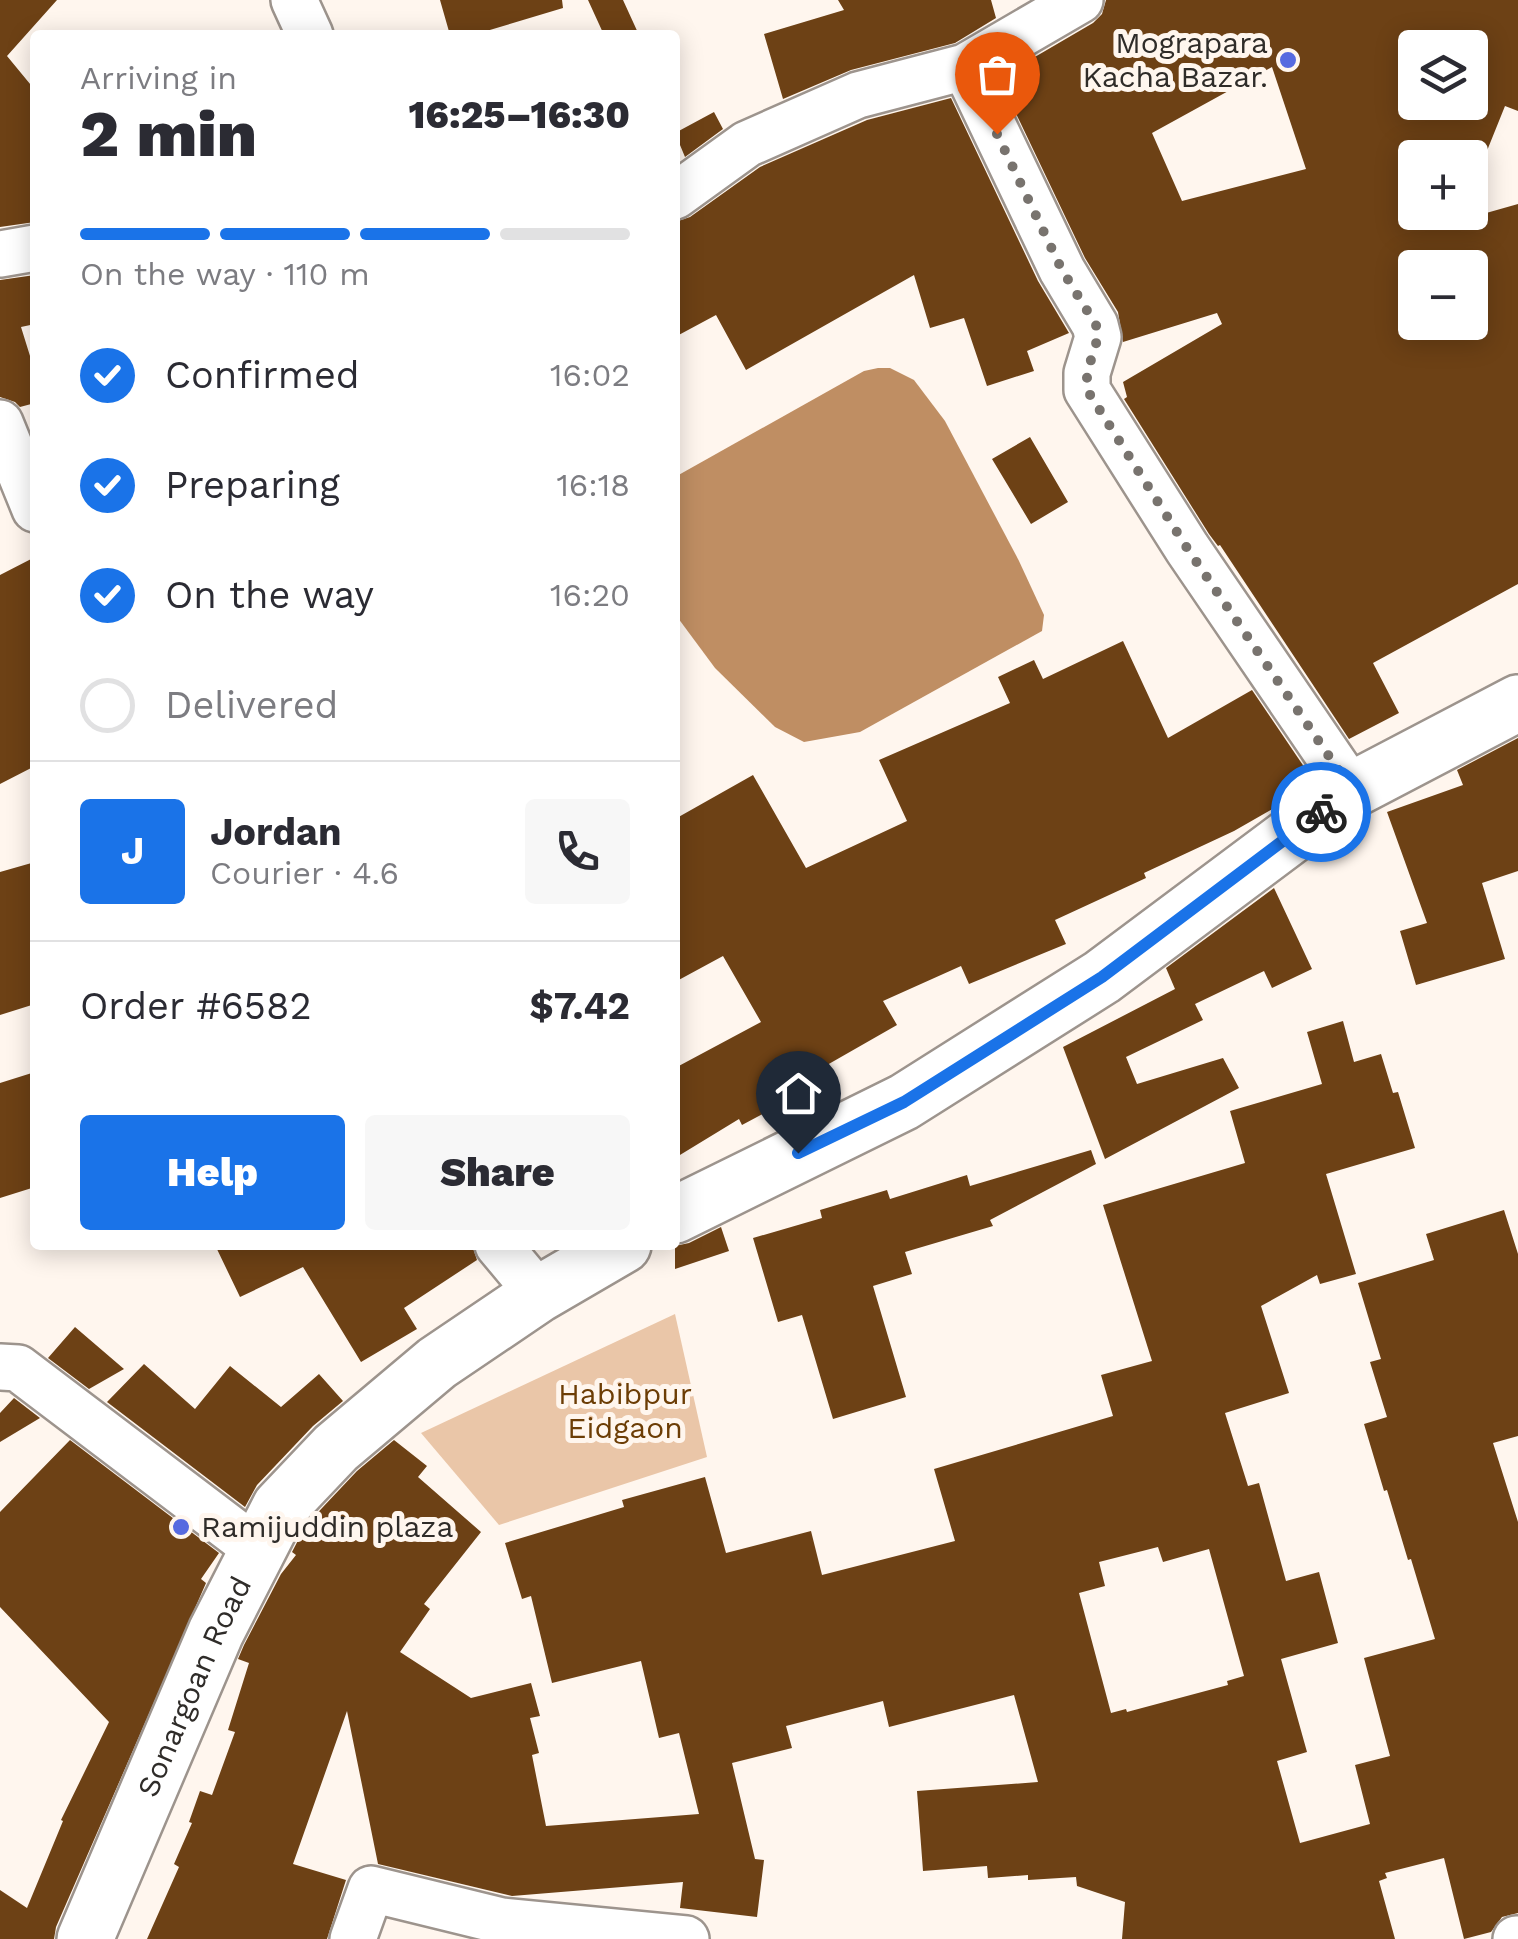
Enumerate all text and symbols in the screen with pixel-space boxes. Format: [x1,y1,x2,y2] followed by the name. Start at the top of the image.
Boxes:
[1082,25,1268,94] place label: Mograpara Kacha Bazar.
[1398,30,1488,340] map controls
[1398,30,1488,120] button: layers
[955,32,1040,135] pin
[970,47,1025,102] icon: bag
[1277,49,1299,71] marker: Mograpara Kacha Bazar.
[80,59,237,97] text: Arriving in
[408,93,630,137] text: 16:25–16:30
[80,96,257,172] text: 2 min
[1398,140,1488,230] button: +
[1398,250,1488,340] button: −
[80,255,370,293] text: On the way · 110 m
[80,348,135,403] icon: check
[165,353,360,397] text: Confirmed
[550,356,630,394] text: 16:02
[80,458,135,513] icon: check
[165,463,340,507] text: Preparing
[556,466,630,504] text: 16:18
[80,568,135,623] icon: check
[165,573,374,617] text: On the way
[550,576,630,614] text: 16:20
[165,683,338,727] text: Delivered
[1271,762,1371,862] courier
[1294,785,1349,840] icon: bike
[525,799,630,904] button: phone
[210,810,342,854] text: Jordan
[121,829,144,873] text: J
[210,854,399,892] text: Courier · 4.6
[80,984,312,1028] text: Order #6582
[529,984,630,1028] text: $7.42
[756,1051,841,1154] pin
[771,1066,826,1121] icon: home
[80,1115,345,1230] button: Help
[365,1115,630,1230] button: Share
[558,1376,692,1445] park label: Habibpur Eidgaon
[201,1509,453,1544] place label: Ramijuddin plaza
[170,1516,192,1538] marker: Ramijuddin plaza
[130,1571,258,1802] street label: Sonargoan Road

